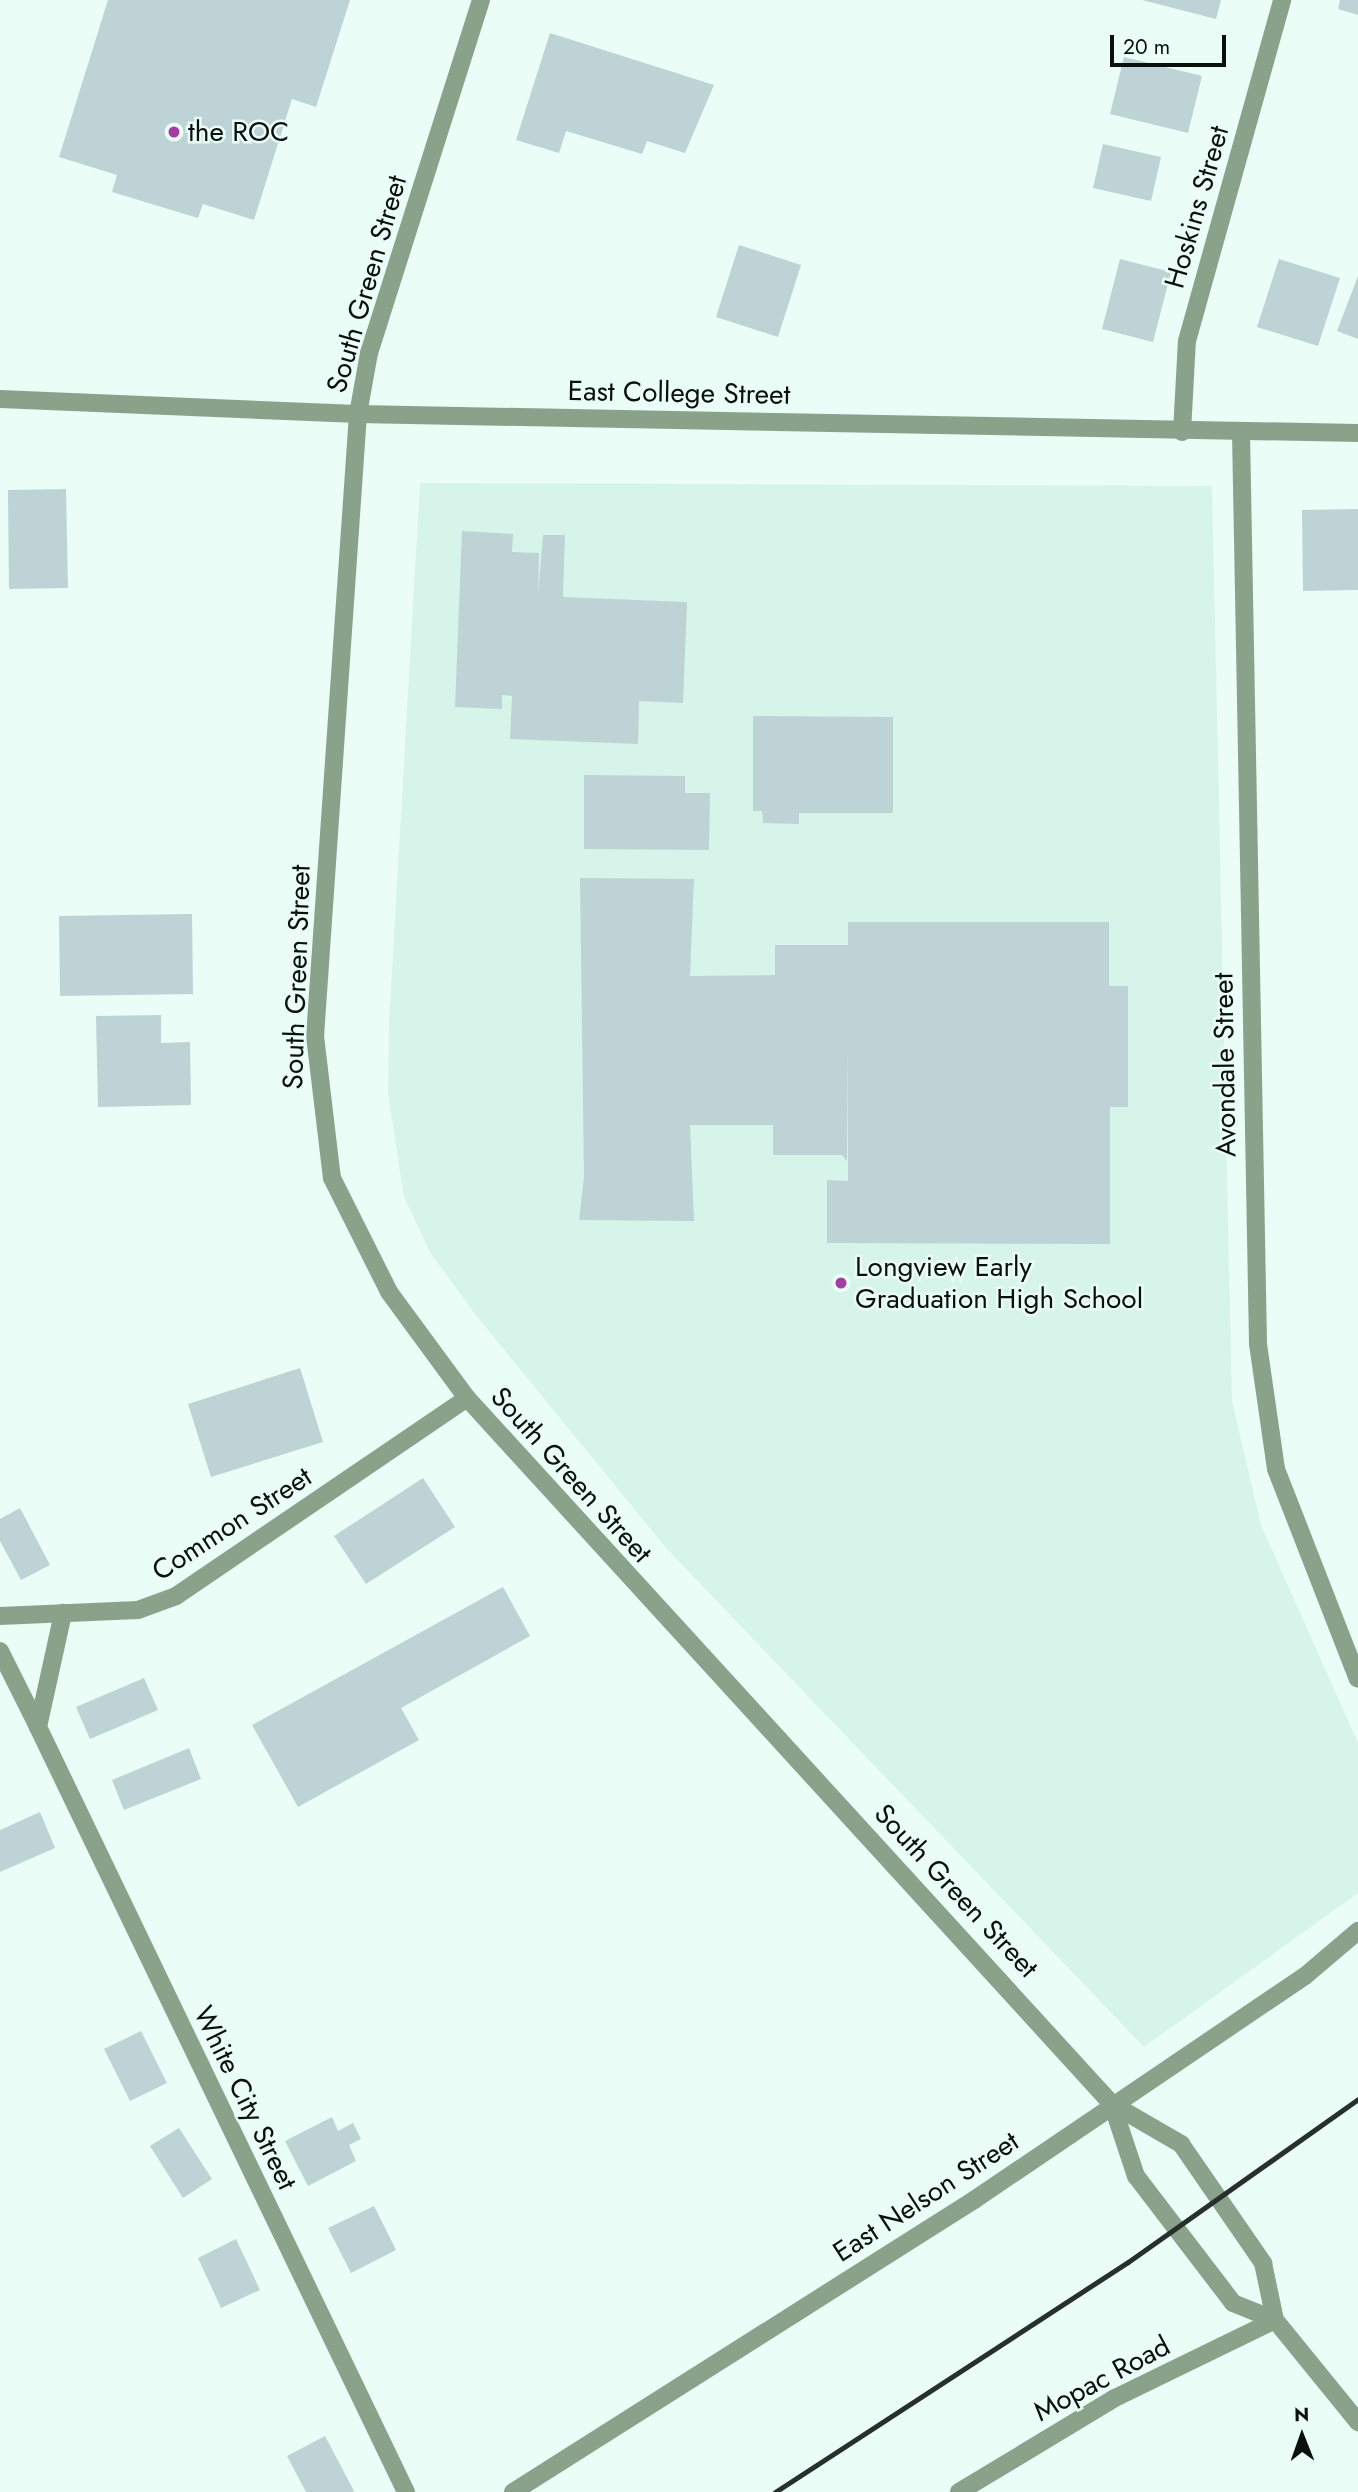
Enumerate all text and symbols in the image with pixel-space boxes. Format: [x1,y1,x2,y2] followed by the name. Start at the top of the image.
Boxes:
[1113,21,1228,65] scale bar
[1123,32,1170,62] text: 20 m
[188,115,289,149] place label: the ROC
[1158,122,1236,292] street label: Hoskins Street
[166,124,182,140] marker: the ROC
[320,171,414,397] street label: South Green Street
[567,374,791,412] street label: East College Street
[276,864,318,1090] street label: South Green Street
[1207,972,1243,1158] street label: Avondale Street
[855,1250,1143,1316] place label: Longview Early Graduation High School
[833,1275,849,1291] marker: Longview Early Graduation High School
[483,1380,659,1570] street label: South Green Street
[146,1460,318,1588] street label: Common Street
[867,1797,1045,1985] street label: South Green Street
[186,2001,304,2195] street label: White City Street
[827,2125,1025,2269] street label: East Nelson Street
[1028,2329,1176,2429] street label: Mopac Road
[1267,2401,1337,2471] north arrow
[1294,2401,1309,2428] text: N

